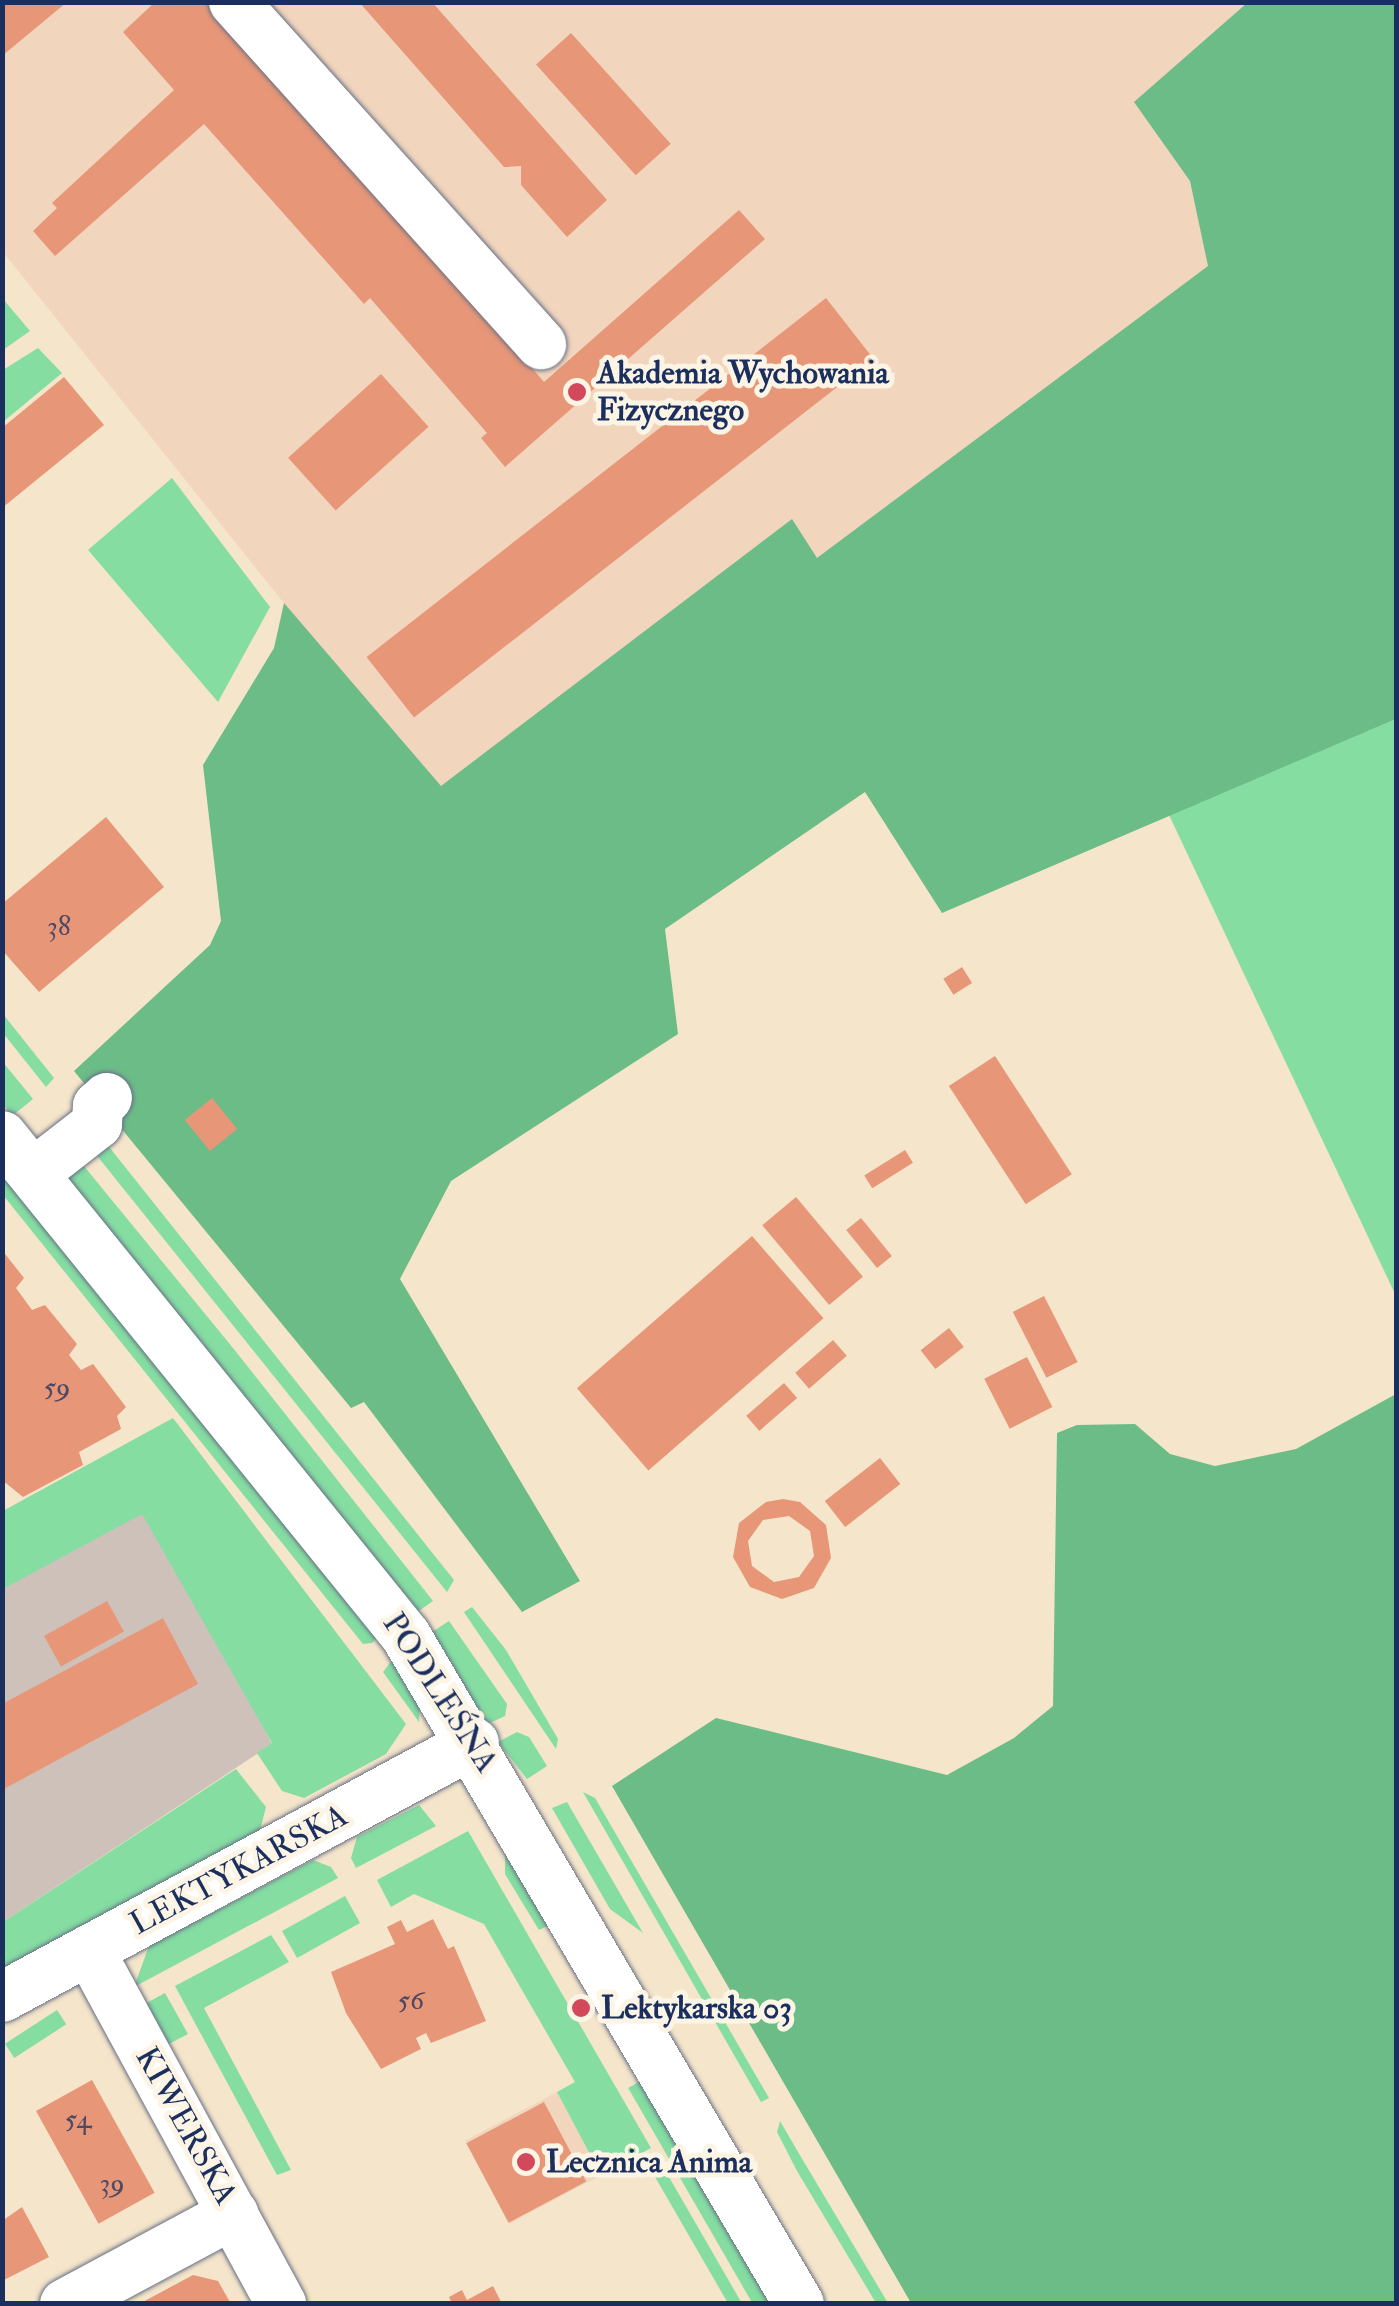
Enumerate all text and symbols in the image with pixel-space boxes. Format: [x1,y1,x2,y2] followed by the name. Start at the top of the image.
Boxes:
[597,355,889,430] place label: Akademia Wychowania Fizycznego
[566,381,588,403] marker: Akademia Wychowania Fizycznego
[47,910,71,944] house number: 38
[44,1371,70,1405] house number: 59
[374,1606,506,1780] street label: PODLEŚNA
[124,1797,354,1943] street label: LEKTYKARSKA
[398,1984,424,2018] house number: 56
[601,1989,792,2027] place label: Lektykarska 03
[570,1997,592,2019] marker: Lektykarska 03
[127,2040,245,2212] street label: KIWERSKA
[65,2103,91,2137] house number: 54
[546,2143,752,2181] place label: Lecznica Anima
[515,2151,537,2173] marker: Lecznica Anima
[99,2167,125,2201] house number: 39

